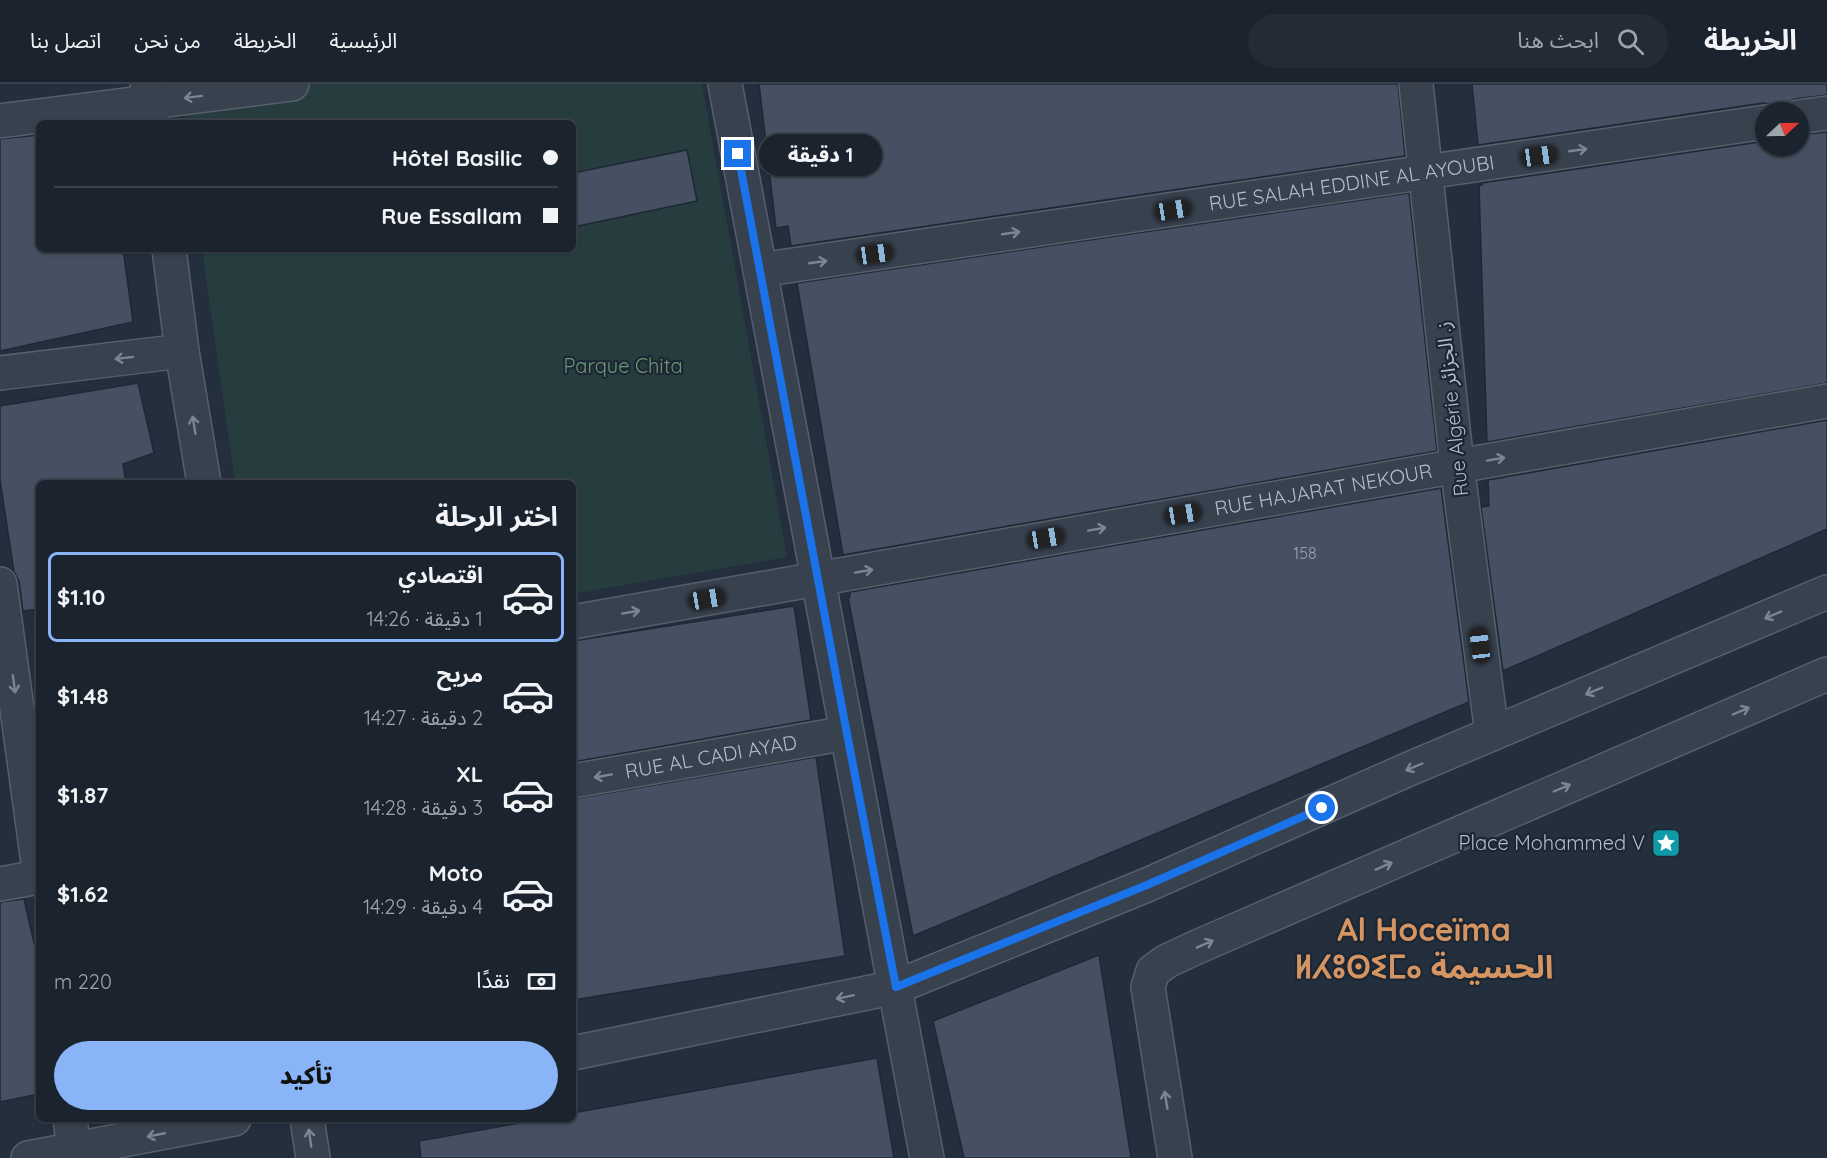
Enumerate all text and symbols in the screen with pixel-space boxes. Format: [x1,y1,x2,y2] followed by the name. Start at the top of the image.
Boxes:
[1248,14,1668,68] search box
[1704,22,1797,57] text: الخريطة
[1614,25,1647,58] icon: search
[1517,26,1599,54] text: ابحث هنا
[30,27,101,53] text: اتصل بنا
[134,27,201,53] text: من نحن
[234,27,297,53] text: الخريطة
[330,27,397,53] text: الرئيسية
[183,91,203,102] one-way arrow
[1755,102,1809,156] north arrow
[1755,102,1809,156] map controls
[759,133,882,175] callout: 1 دقيقة
[724,140,751,167] route end
[788,142,853,167] text: 1 دقيقة
[392,144,522,172] text: Hôtel Basilic
[1567,144,1587,155] one-way arrow
[1520,145,1558,167] car
[1207,149,1496,216] street label: RUE SALAH EDDINE AL AYOUBI
[1154,198,1192,222] car
[381,202,522,230] text: Rue Essallam
[1001,228,1020,239] one-way arrow
[856,243,894,265] car
[808,256,827,267] one-way arrow
[1430,321,1473,498] street label: Rue Algérie ز. الجزائر
[115,353,134,364] one-way arrow
[563,353,683,378] park label: Parque Chita
[189,416,200,436] one-way arrow
[1486,453,1505,464] one-way arrow
[1213,458,1434,521] street label: RUE HAJARAT NEKOUR
[435,499,558,533] text: اختر الرحلة
[1164,502,1202,526] car
[1087,524,1107,535] one-way arrow
[1027,526,1065,550] car
[1293,543,1317,563] house number: 158
[398,561,483,589] text: اقتصادي
[854,565,873,576] one-way arrow
[501,570,555,624] icon: car
[57,583,105,611] text: $1.10
[688,587,726,611] car
[367,606,483,631] text: 1 دقيقة · 14:26
[620,606,640,617] one-way arrow
[1764,610,1783,621] one-way arrow
[1469,626,1491,664] car
[437,660,483,688] text: مريح
[501,669,555,723] icon: car
[8,673,19,693] one-way arrow
[57,682,109,710] text: $1.48
[1585,686,1603,697] one-way arrow
[364,705,483,730] text: 2 دقيقة · 14:27
[1732,705,1750,716] one-way arrow
[623,729,799,784] street label: RUE AL CADI AYAD
[456,760,483,788] text: XL
[1405,762,1424,773] one-way arrow
[501,768,555,822] icon: car
[594,771,613,782] one-way arrow
[57,781,108,809] text: $1.87
[1553,782,1571,794] one-way arrow
[1308,794,1335,821] route start
[363,795,483,820] text: 3 دقيقة · 14:28
[1650,827,1682,859] place icon: Place Mohammed V
[1458,830,1645,855] place label: Place Mohammed V
[429,859,483,887] text: Moto
[1374,860,1392,871] one-way arrow
[501,867,555,921] icon: car
[57,880,109,908] text: $1.62
[363,894,483,919] text: 4 دقيقة · 14:29
[1295,909,1553,986] district label: Al Hoceïma ⵍⵃⵓⵙⵉⵎⴰ الحسيمة
[1195,938,1213,949] one-way arrow
[525,965,558,998] icon: cash
[476,966,510,994] text: نقدًا
[54,969,112,994] text: 220 m
[835,991,854,1003] one-way arrow
[54,1041,558,1110] button: تأكيد
[1160,1091,1171,1111] one-way arrow
[305,1129,316,1149] one-way arrow
[146,1130,166,1141] one-way arrow

